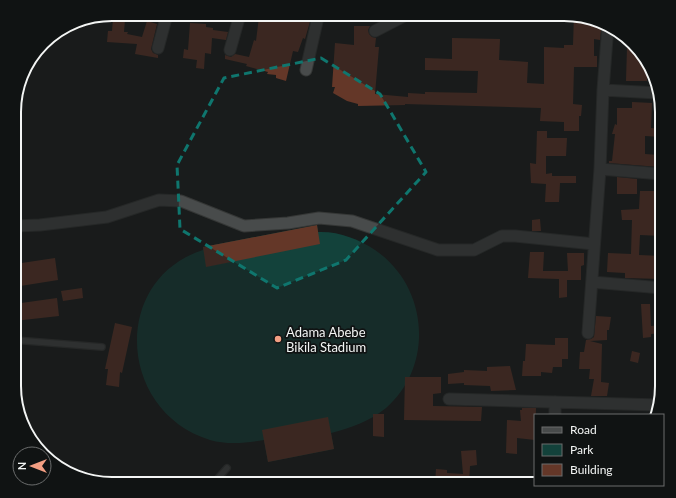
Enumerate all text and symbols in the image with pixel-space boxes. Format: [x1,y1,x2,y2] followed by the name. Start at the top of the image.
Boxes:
[286,324,366,355] place label: Adama Abebe Bikila Stadium
[273,334,283,344] marker: Adama Abebe Bikila Stadium
[534,414,664,486] legend
[570,422,597,437] text: Road
[570,442,594,457] text: Park
[12,446,52,486] north arrow
[15,462,28,470] text: N
[570,462,613,477] text: Building

